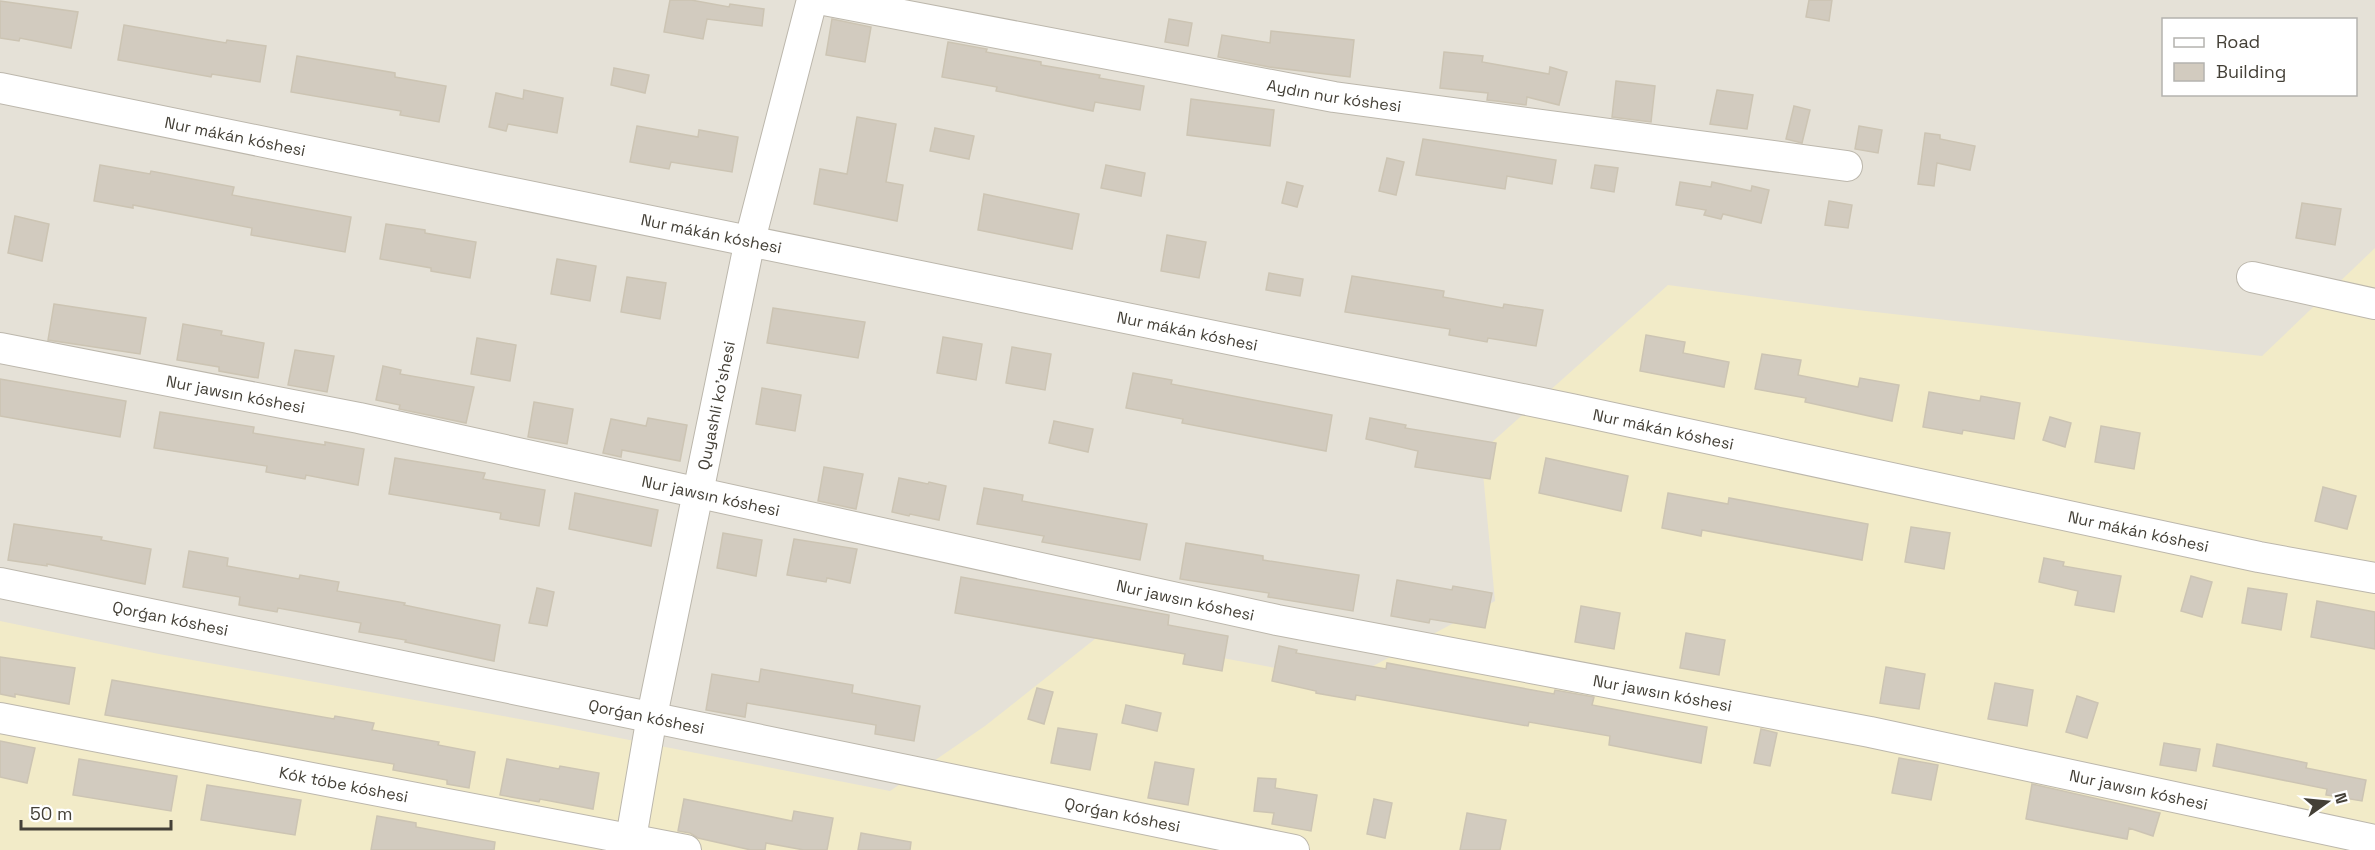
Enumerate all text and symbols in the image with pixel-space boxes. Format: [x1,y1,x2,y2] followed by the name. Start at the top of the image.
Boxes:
[2162,18,2357,96] legend
[2216,30,2260,53] text: Road
[2216,60,2286,83] text: Building
[1265,74,1403,116] street label: Aydın nur kóshesi
[163,111,307,161] street label: Nur mákán kóshesi
[639,209,784,258] street label: Nur mákán kóshesi
[1115,306,1260,355] street label: Nur mákán kóshesi
[692,339,739,472] street label: Quyashli ko'shesi
[164,370,307,418] street label: Nur jawsın kóshesi
[1591,404,1736,454] street label: Nur mákán kóshesi
[640,470,782,521] street label: Nur jawsın kóshesi
[2066,506,2211,556] street label: Nur mákán kóshesi
[1114,574,1256,625] street label: Nur jawsın kóshesi
[111,596,230,640] street label: Qorǵan kóshesi
[1591,669,1734,716] street label: Nur jawsın kóshesi
[587,694,706,739] street label: Qorǵan kóshesi
[277,761,410,807] street label: Kók tóbe kóshesi
[2068,764,2210,814] street label: Nur jawsın kóshesi
[2297,772,2357,832] north arrow
[2329,790,2353,806] text: N
[1062,792,1182,837] street label: Qorǵan kóshesi
[21,793,171,831] scale bar
[30,802,72,825] text: 50 m

